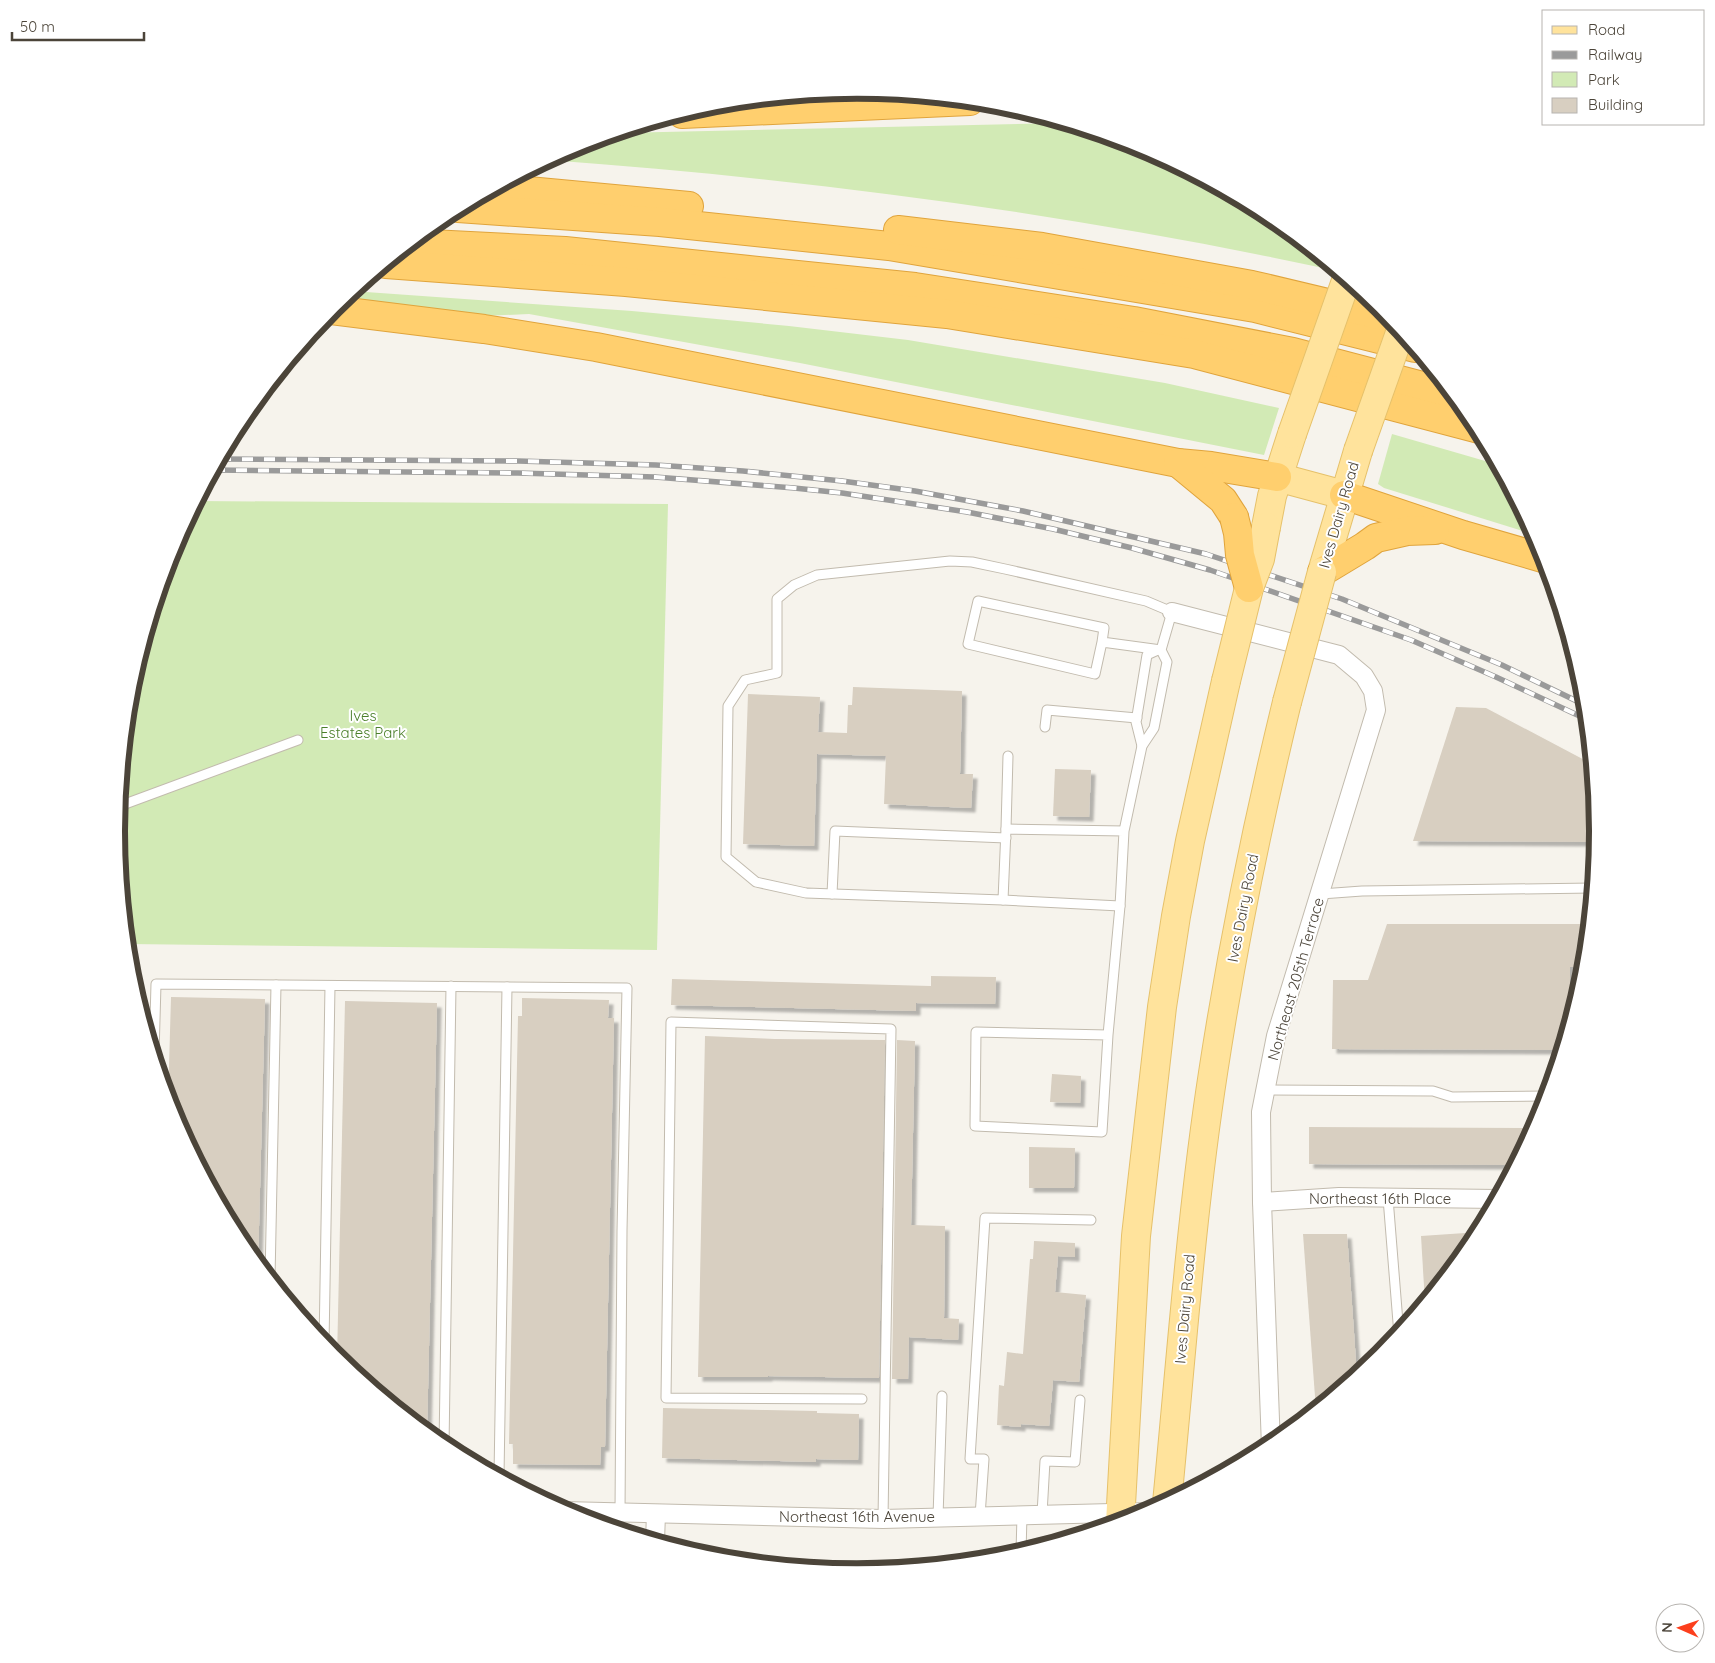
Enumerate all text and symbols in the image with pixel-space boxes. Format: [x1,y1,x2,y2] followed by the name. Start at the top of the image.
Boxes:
[12,10,145,42] scale bar
[1542,10,1705,125] legend
[20,17,55,36] text: 50 m
[1588,20,1625,39] text: Road
[1588,45,1643,64] text: Railway
[1588,70,1620,89] text: Park
[1588,95,1643,114] text: Building
[1314,459,1363,570] street label: Ives Dairy Road
[320,706,406,742] park label: Ives Estates Park
[1223,852,1262,964] street label: Ives Dairy Road
[1263,895,1328,1063] street label: Northeast 205th Terrace
[1309,1189,1451,1208] street label: Northeast 16th Place
[1170,1253,1199,1365] street label: Ives Dairy Road
[779,1507,935,1526] street label: Northeast 16th Avenue
[1655,1603,1705,1653] north arrow
[1658,1622,1676,1633] text: N

